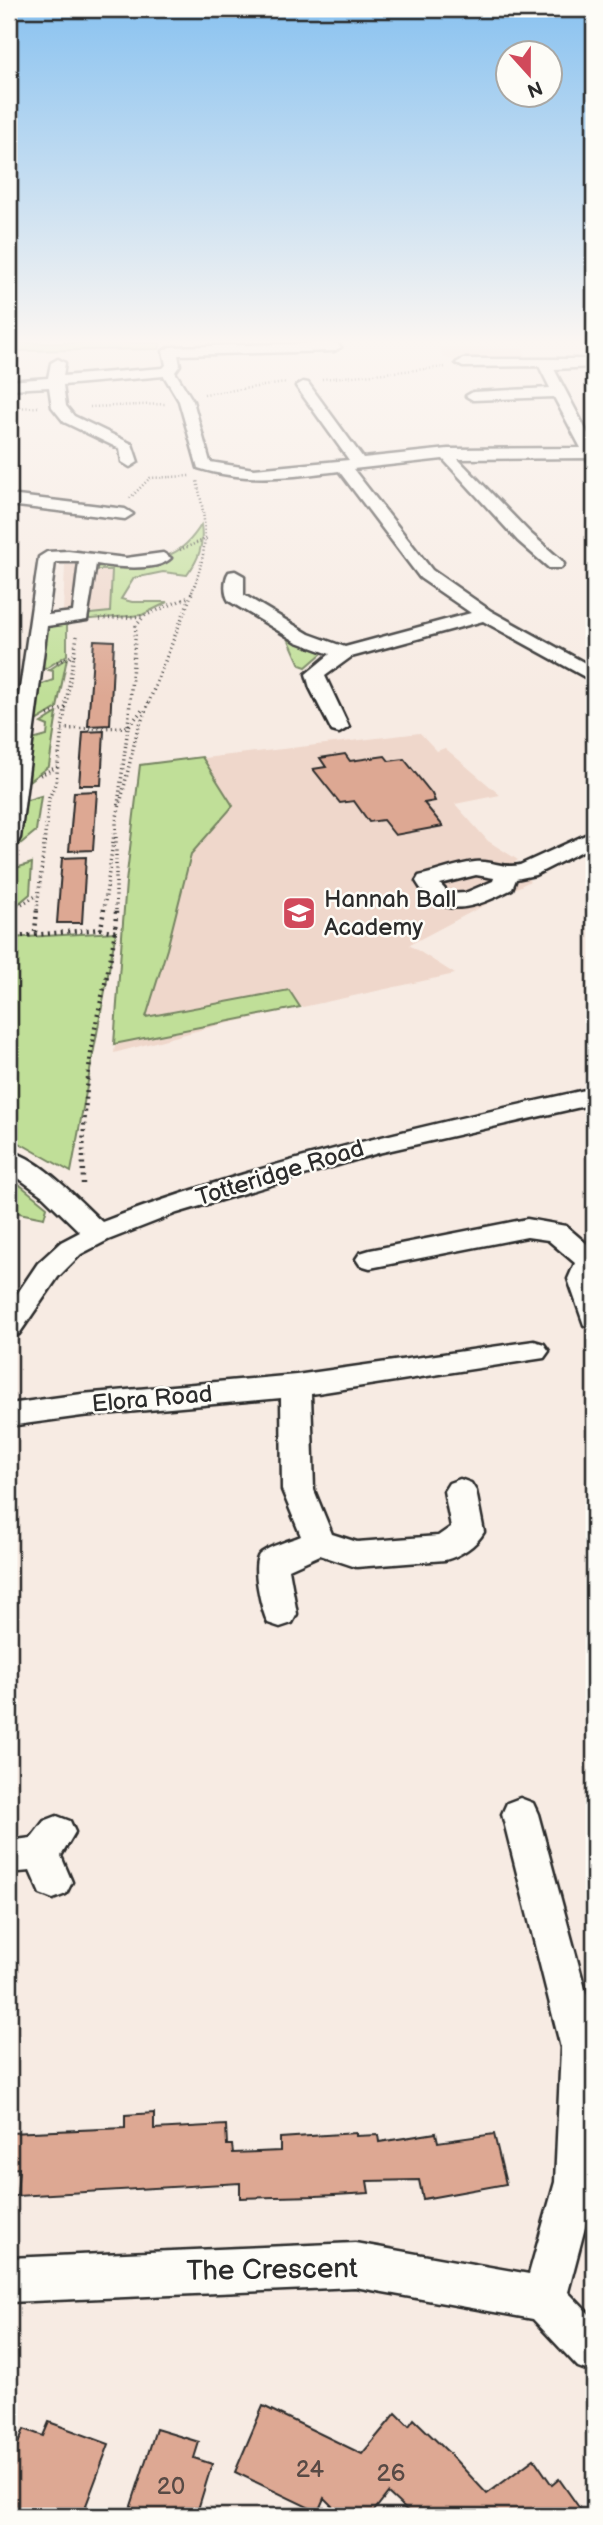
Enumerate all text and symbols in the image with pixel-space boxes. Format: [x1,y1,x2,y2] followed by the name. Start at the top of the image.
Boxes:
[494,38,564,108] north arrow
[524,75,545,102] text: N
[324,885,456,942] place label: Hannah Ball Academy
[280,894,318,932] school or university icon: Hannah Ball Academy
[192,1134,368,1212] street label: Totteridge Road
[91,1379,213,1419] street label: Elora Road
[186,2252,358,2288] street label: The Crescent
[296,2455,325,2484] house number: 24
[377,2459,405,2488] house number: 26
[157,2472,185,2501] house number: 20

